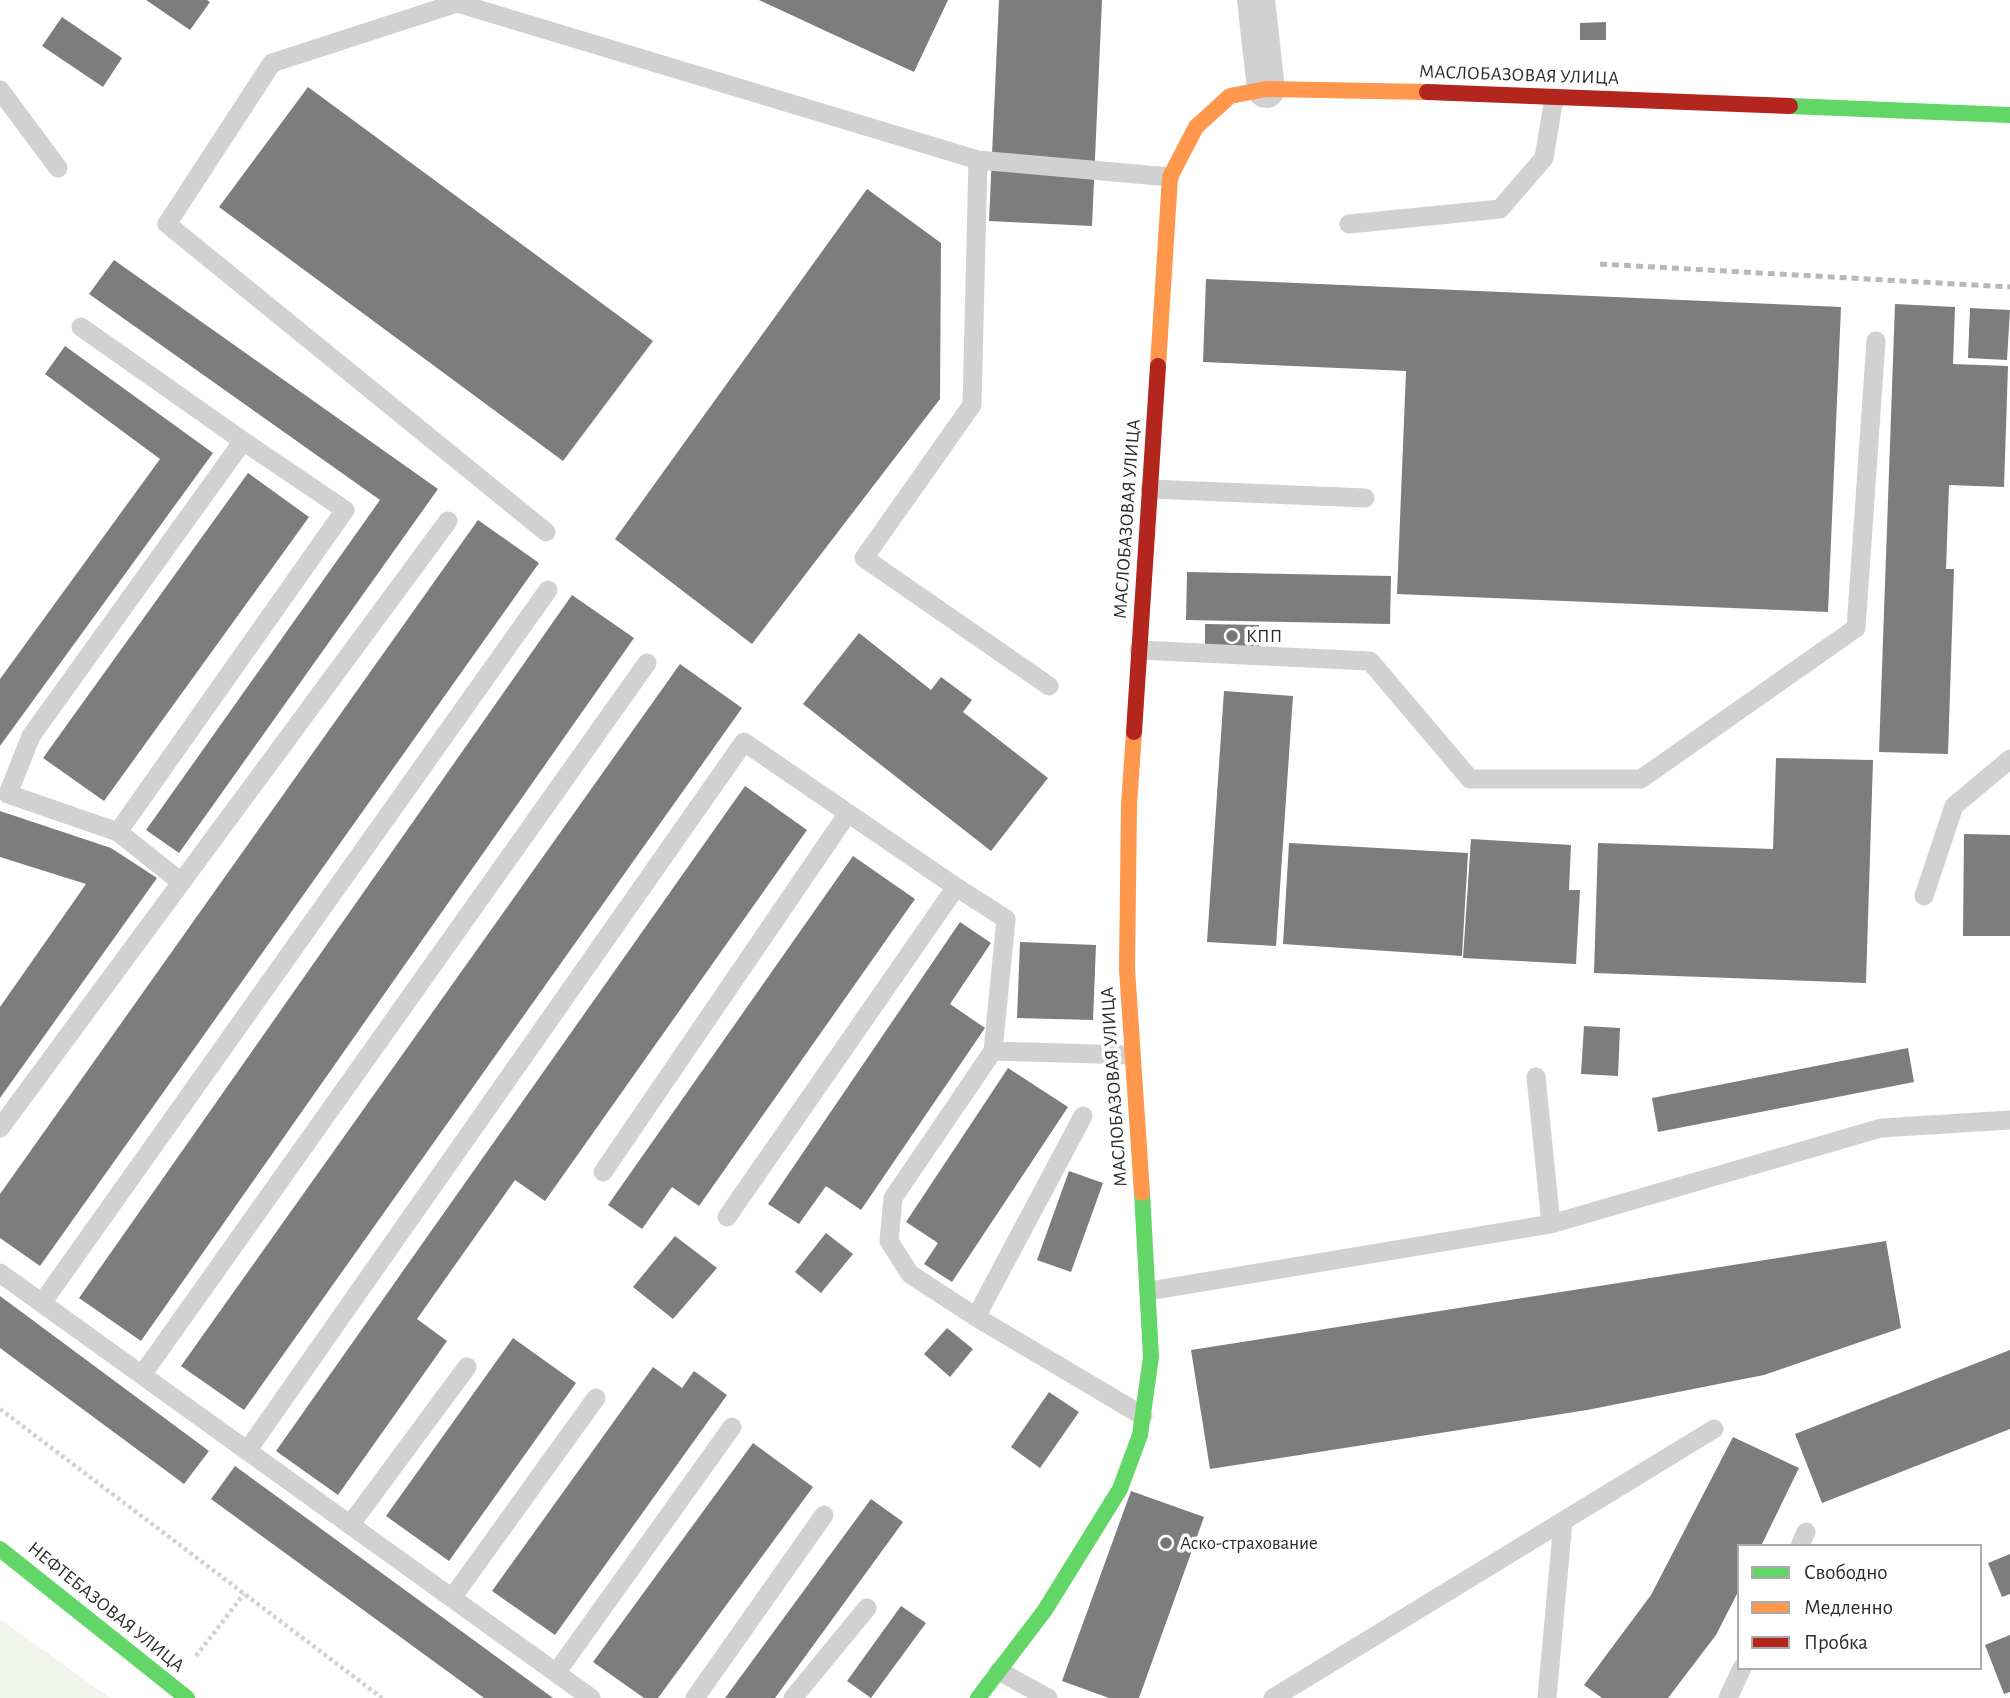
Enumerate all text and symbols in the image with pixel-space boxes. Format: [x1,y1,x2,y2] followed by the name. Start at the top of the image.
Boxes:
[1419,60,1619,90] street label: МАСЛОБАЗОВАЯ УЛИЦА
[1109,418,1145,620] street label: МАСЛОБАЗОВАЯ УЛИЦА
[1246,625,1282,647] place label: КПП
[1224,628,1240,644] marker: КПП
[1096,986,1132,1188] street label: МАСЛОБАЗОВАЯ УЛИЦА
[1180,1532,1318,1554] place label: Аско-страхование
[1158,1535,1174,1551] marker: Аско-страхование
[23,1537,189,1677] street label: НЕФТЕБАЗОВАЯ УЛИЦА
[1737,1544,1982,1670] legend
[1804,1562,1888,1583] text: Свободно
[1804,1597,1893,1618] text: Медленно
[1804,1632,1868,1653] text: Пробка

